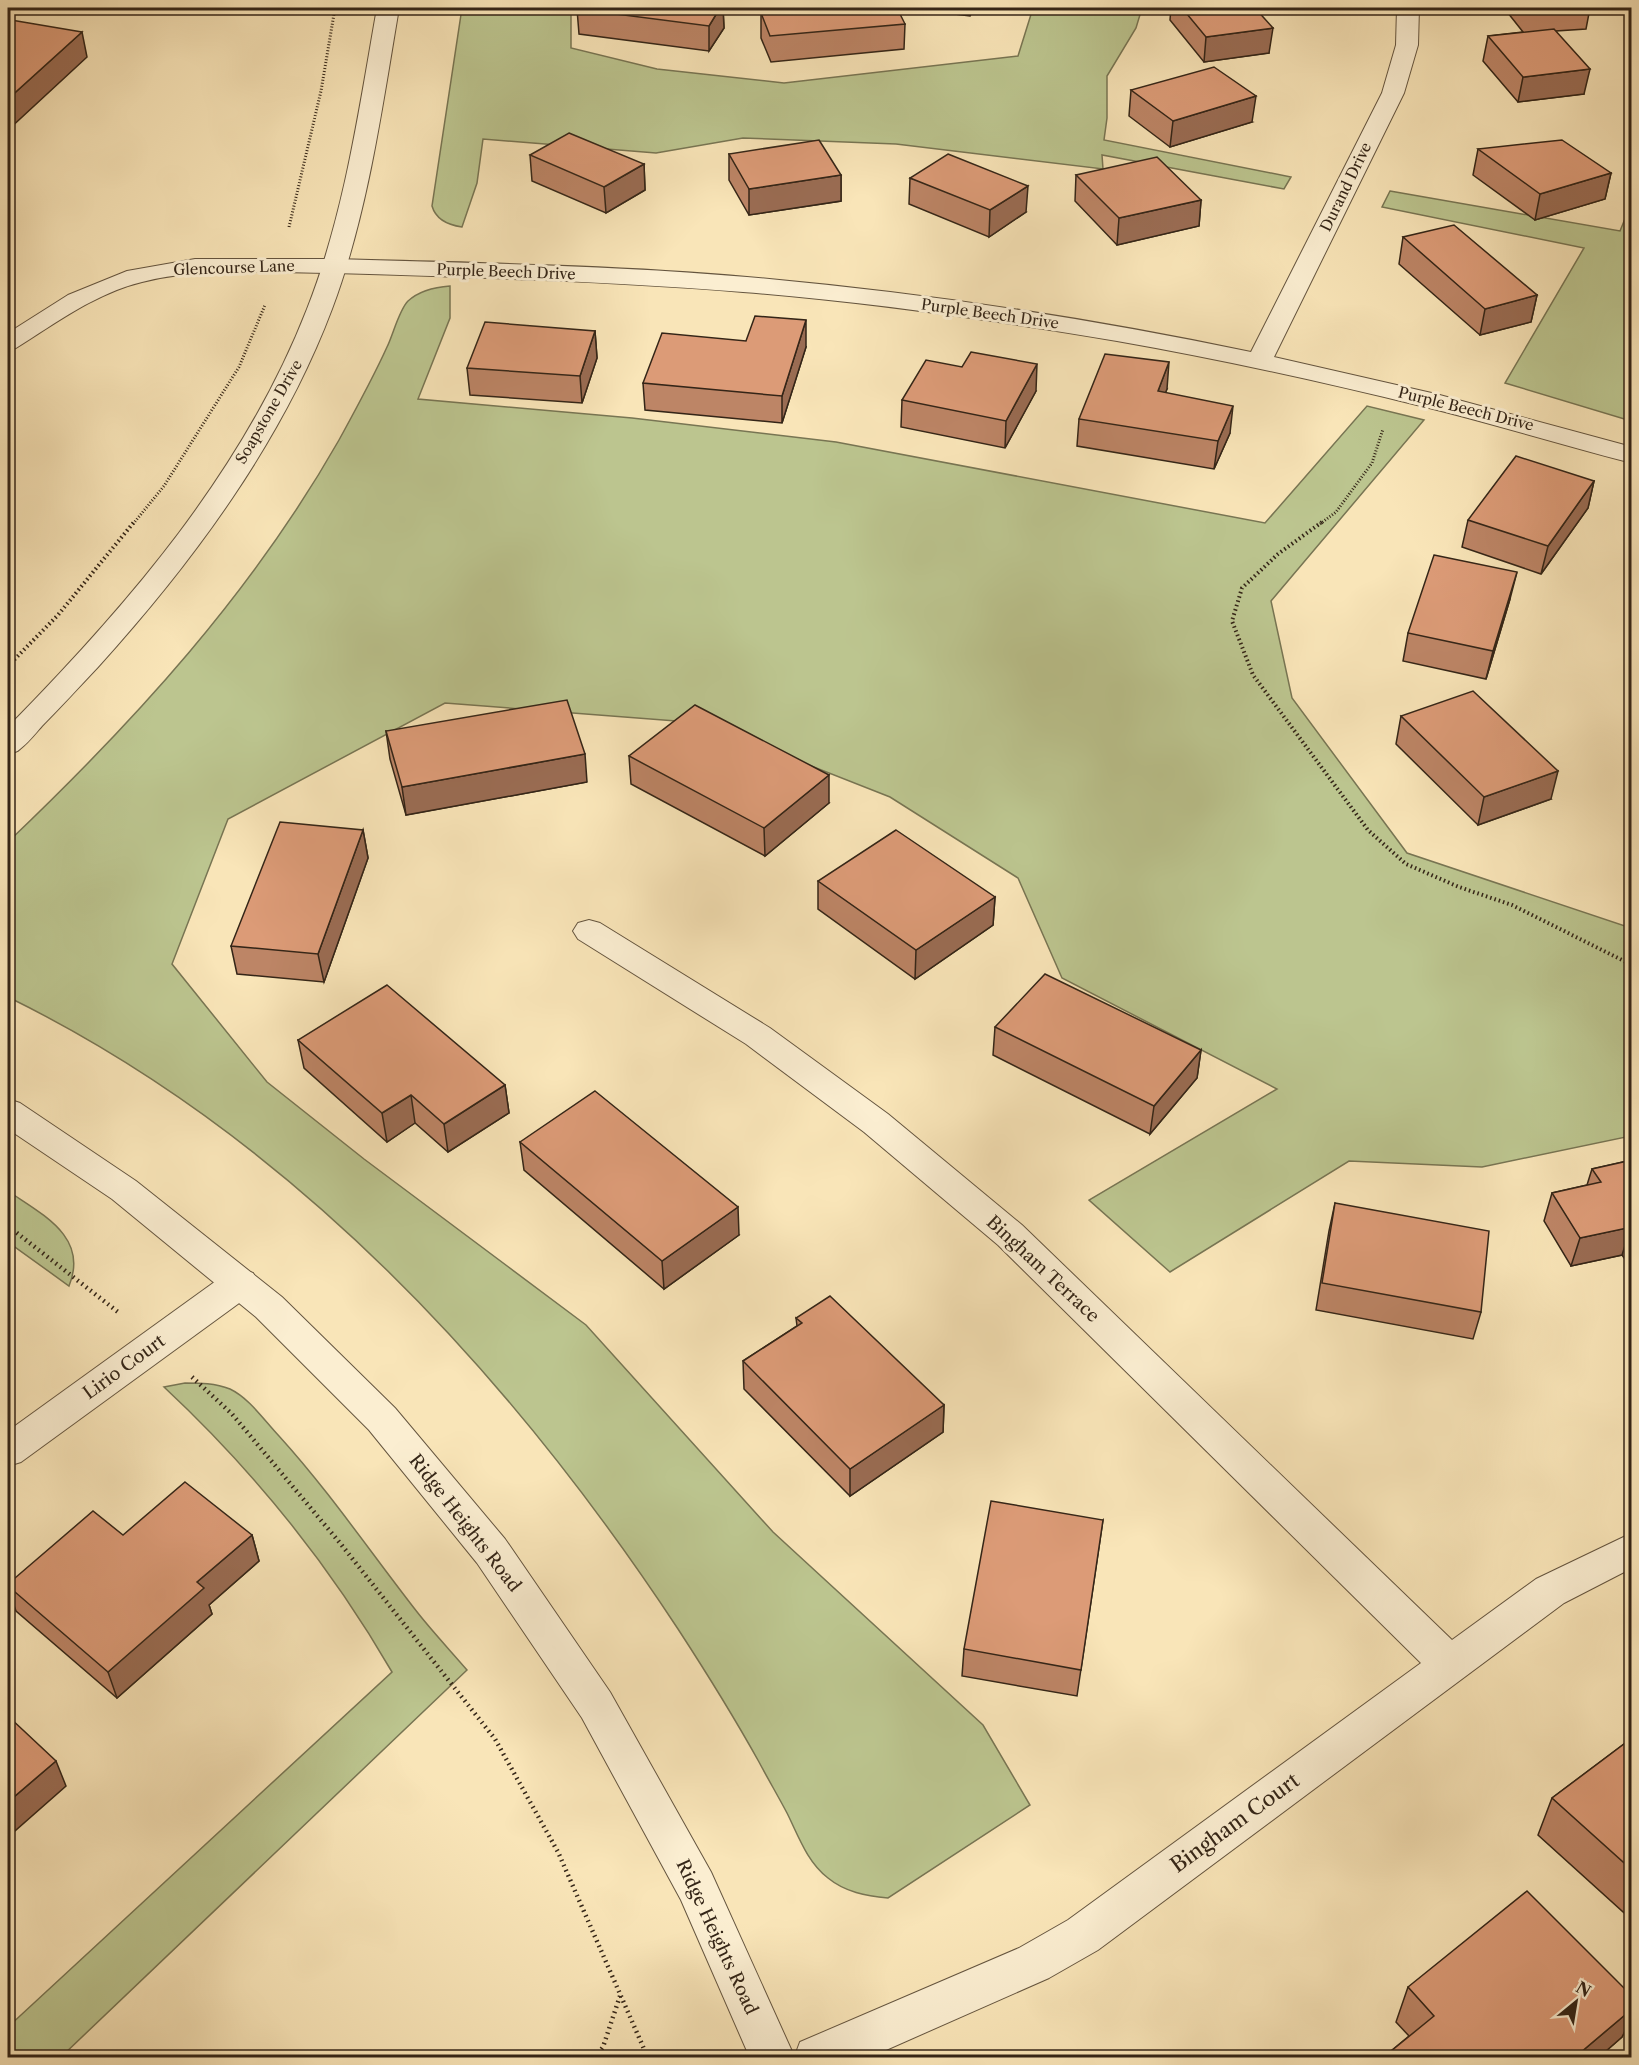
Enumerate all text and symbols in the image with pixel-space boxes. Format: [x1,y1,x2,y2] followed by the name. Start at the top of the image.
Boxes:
[1316,139,1375,235] street label: Durand Drive
[173,256,295,279] street label: Glencourse Lane
[436,260,576,283] street label: Purple Beech Drive
[920,294,1060,333] street label: Purple Beech Drive
[231,356,306,467] street label: Soapstone Drive
[1396,382,1536,435] street label: Purple Beech Drive
[982,1211,1104,1327] street label: Bingham Terrace
[79,1329,170,1404] street label: Lirio Court
[404,1450,526,1596] street label: Ridge Heights Road
[1166,1767,1304,1878] street label: Bingham Court
[671,1856,763,2018] street label: Ridge Heights Road
[1546,1972,1606,2032] north arrow
[1572,1977,1595,2001] text: N

